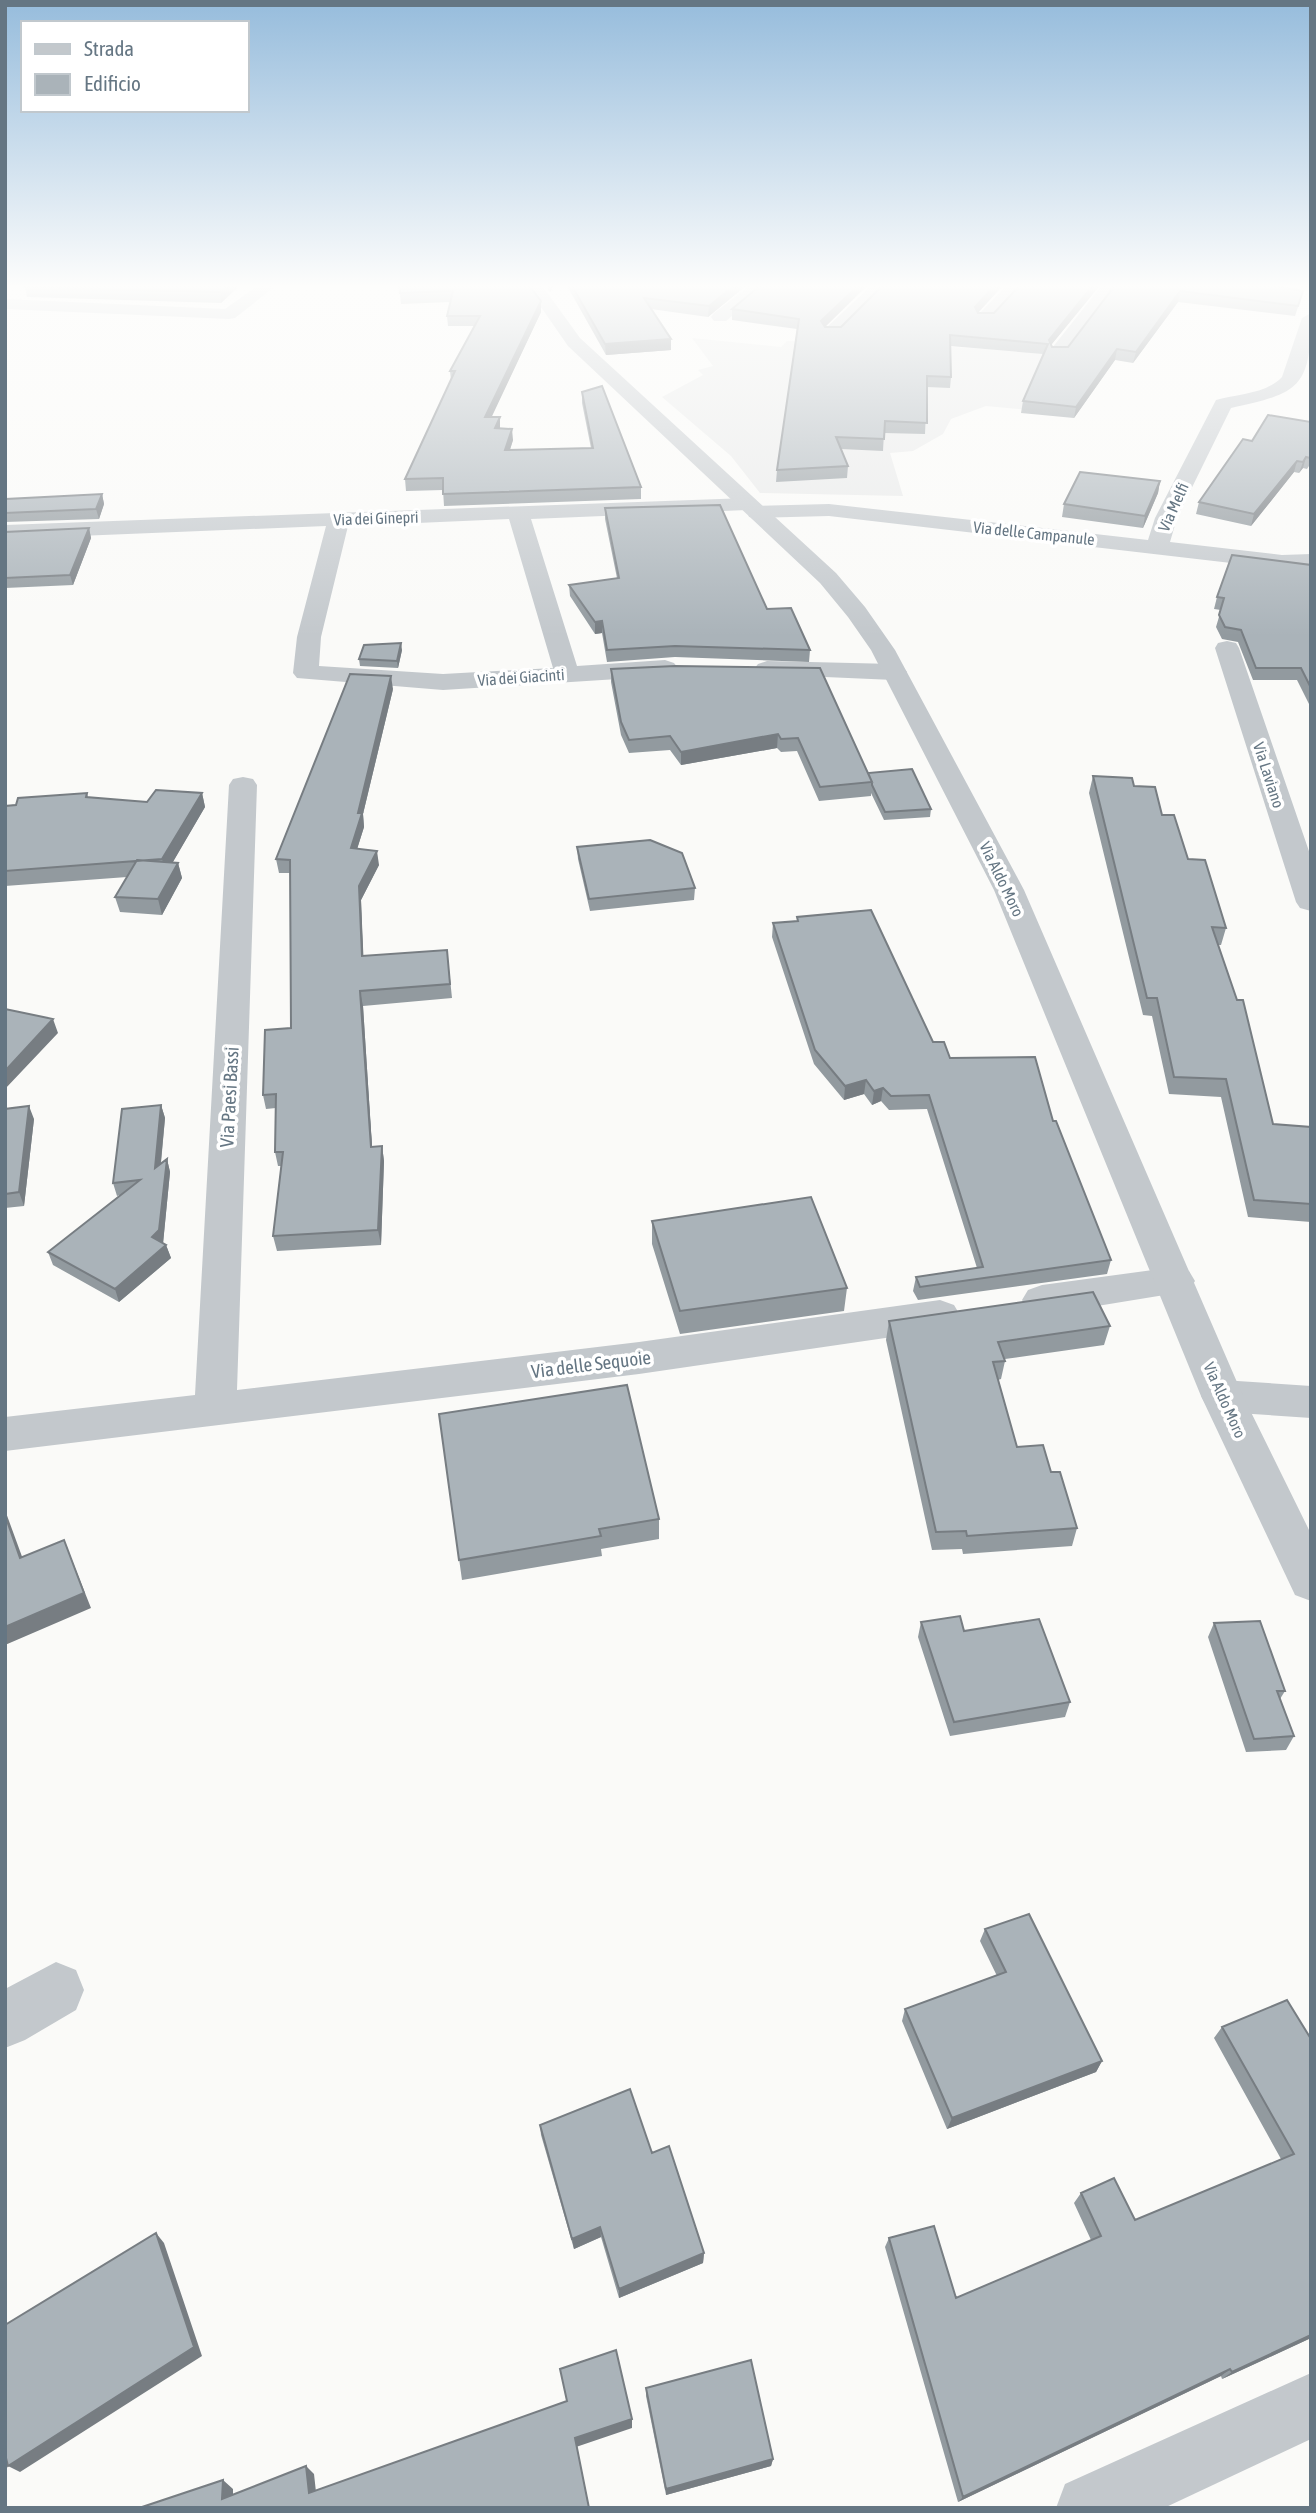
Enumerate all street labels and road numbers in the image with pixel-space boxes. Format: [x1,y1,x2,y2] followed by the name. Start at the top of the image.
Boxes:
[1154,480,1192,534] street label: Via Melfi
[333,508,419,529] street label: Via dei Ginepri
[972,518,1096,549] street label: Via delle Campanule
[477,665,565,689] street label: Via dei Giacinti
[1250,740,1288,810] street label: Via Laviano
[976,839,1028,919] street label: Via Aldo Moro
[215,1046,243,1148] street label: Via Paesi Bassi
[530,1346,652,1382] street label: Via delle Sequoie
[1200,1359,1250,1441] street label: Via Aldo Moro

